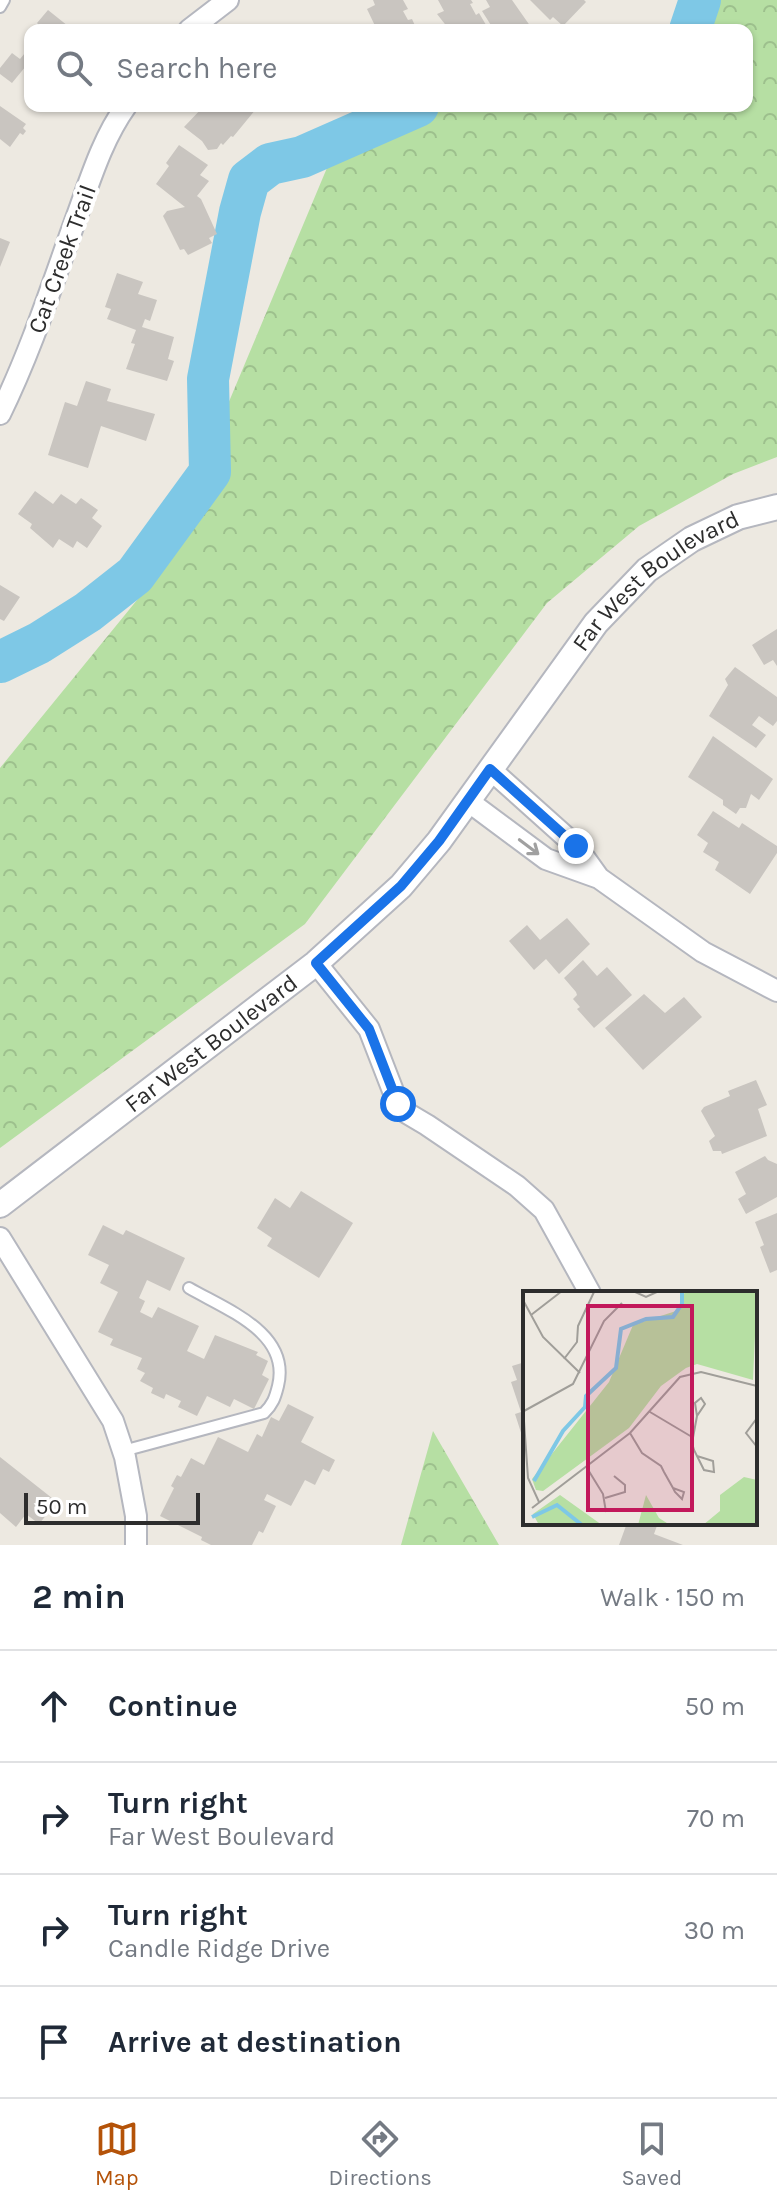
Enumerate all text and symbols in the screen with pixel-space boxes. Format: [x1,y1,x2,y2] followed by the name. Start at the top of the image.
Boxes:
[24,24,753,112] search box
[52,46,96,90] icon: search
[116,50,277,86] text: Search here
[22,181,102,337] street label: Cat Creek Trail
[566,505,744,656] street label: Far West Boulevard
[558,828,594,864] route end
[518,839,540,856] one-way arrow
[119,968,303,1118] street label: Far West Boulevard
[380,1086,416,1122] route start
[523,1291,757,1525] inset map
[24,1489,200,1525] scale bar
[36,1494,87,1520] text: 50 m
[32,1577,126,1617] text: 2 min
[600,1582,745,1613] text: Walk · 150 m
[32,1684,76,1728] icon: ahead
[108,1688,238,1724] text: Continue
[684,1691,745,1722] text: 50 m
[108,1785,248,1821] text: Turn right
[32,1796,76,1840] icon: right
[687,1803,745,1834] text: 70 m
[108,1821,335,1852] text: Far West Boulevard
[108,1897,248,1933] text: Turn right
[32,1908,76,1952] icon: right
[684,1915,745,1946] text: 30 m
[108,1933,330,1964] text: Candle Ridge Drive
[32,2020,76,2064] icon: arrive
[108,2024,402,2060] text: Arrive at destination
[95,2117,139,2191] tab: Map
[328,2117,432,2191] tab: Directions
[621,2117,682,2191] tab: Saved

